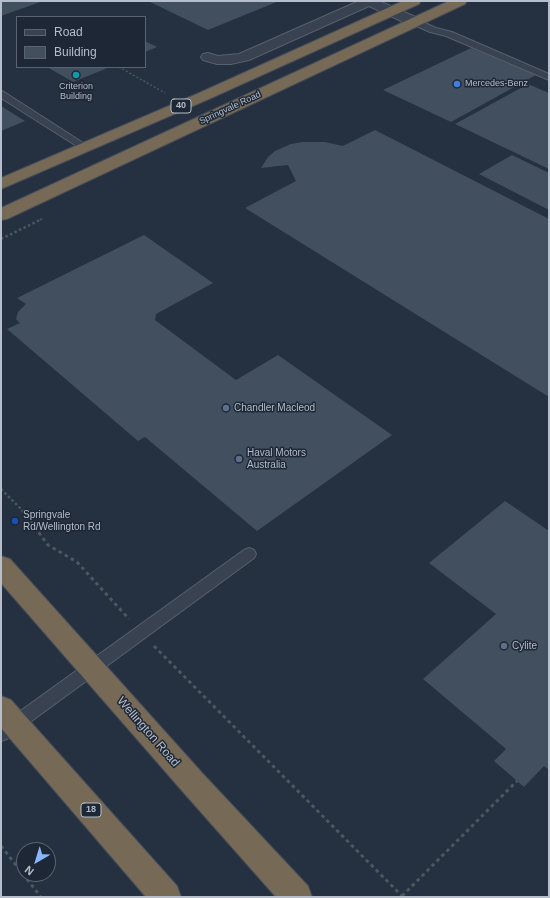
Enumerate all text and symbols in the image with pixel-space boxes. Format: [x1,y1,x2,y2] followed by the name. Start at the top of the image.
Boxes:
[16,16,146,68] legend
[54,25,83,39] text: Road
[54,45,97,59] text: Building
[71,70,81,80] marker: Criterion Building
[452,79,462,89] marker: Mercedes-Benz
[465,79,528,89] place label: Mercedes-Benz
[59,82,93,103] place label: Criterion Building
[198,89,262,127] street label: Springvale Road
[171,99,191,113] road number: 40
[234,402,315,414] place label: Chandler Macleod
[221,403,231,413] marker: Chandler Macleod
[247,447,306,470] place label: Haval Motors Australia
[234,454,244,464] marker: Haval Motors Australia
[23,509,101,532] place label: Springvale Rd/Wellington Rd
[10,516,20,526] marker: Springvale Rd/Wellington Rd
[512,640,537,652] place label: Cylite
[499,641,509,651] marker: Cylite
[114,694,182,770] street label: Wellington Road
[81,803,101,817] road number: 18
[16,842,56,882] north arrow
[22,863,36,878] text: N

